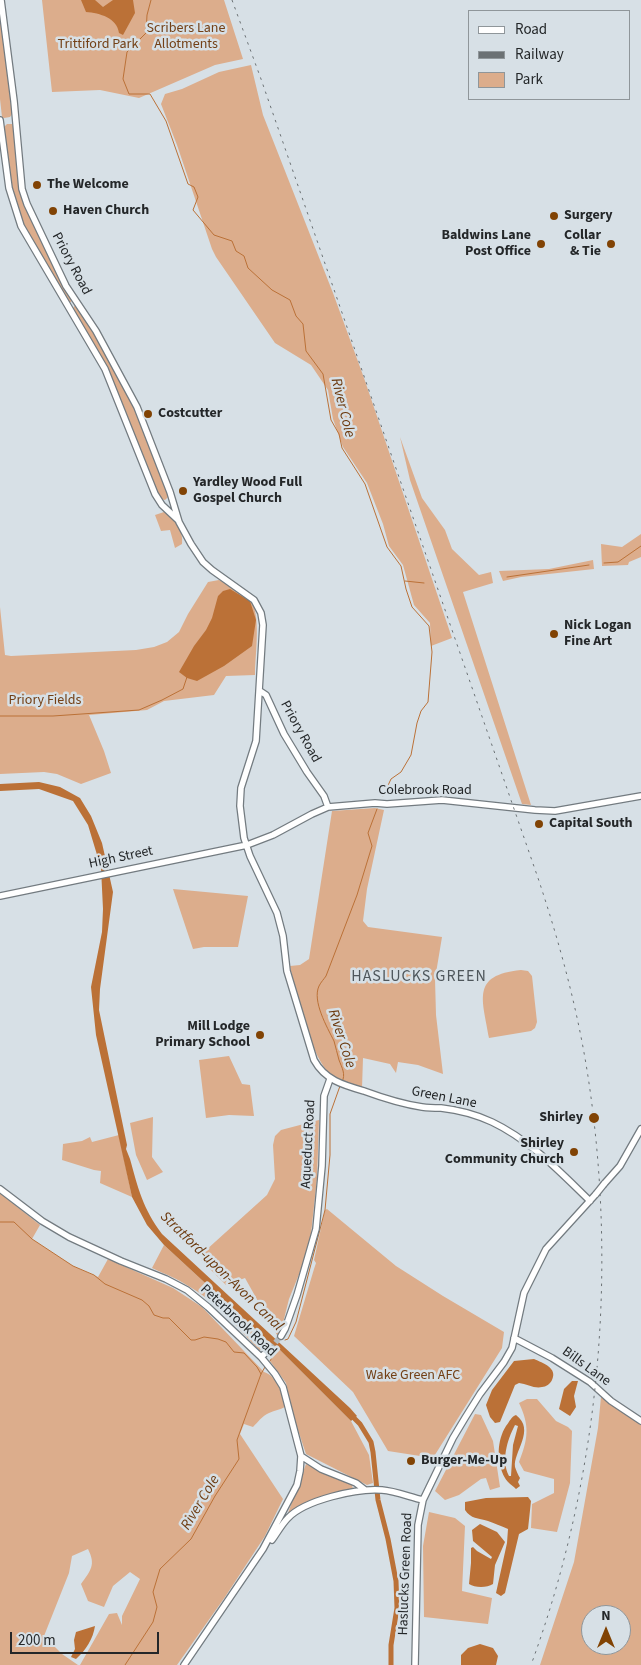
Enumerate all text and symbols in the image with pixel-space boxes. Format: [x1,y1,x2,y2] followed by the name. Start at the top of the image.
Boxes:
[468,10,631,100] legend
[515,19,547,40] text: Road
[147,21,225,54] park label: Scribers Lane Allotments
[58,37,138,53] park label: Trittiford Park
[515,44,564,65] text: Railway
[515,69,543,90] text: Park
[47,177,129,193] place label: The Welcome
[31,179,43,191] marker: The Welcome
[63,203,149,219] place label: Haven Church
[47,205,59,217] marker: Haven Church
[564,208,613,224] place label: Surgery
[548,210,560,222] marker: Surgery
[441,228,531,260] place label: Baldwins Lane Post Office
[564,228,601,260] place label: Collar & Tie
[48,230,94,298] street label: Priory Road
[535,238,547,250] marker: Baldwins Lane Post Office
[605,238,617,250] marker: Collar & Tie
[326,376,358,440] water label: River Cole
[158,406,222,422] place label: Costcutter
[142,408,154,420] marker: Costcutter
[193,475,302,508] place label: Yardley Wood Full Gospel Church
[177,485,189,497] marker: Yardley Wood Full Gospel Church
[564,618,632,650] place label: Nick Logan Fine Art
[548,628,560,640] marker: Nick Logan Fine Art
[9,693,81,709] park label: Priory Fields
[276,698,324,766] street label: Priory Road
[378,783,472,799] street label: Colebrook Road
[549,816,633,832] place label: Capital South
[533,818,545,830] marker: Capital South
[87,843,155,873] street label: High Street
[350,967,488,987] district label: HASLUCKS GREEN
[323,1007,359,1071] water label: River Cole
[155,1019,250,1052] place label: Mill Lodge Primary School
[254,1029,266,1041] marker: Mill Lodge Primary School
[410,1083,478,1113] street label: Green Lane
[298,1099,320,1189] street label: Aqueduct Road
[539,1110,583,1126] place label: Shirley
[587,1111,601,1125] marker: Shirley
[445,1136,564,1168] place label: Shirley Community Church
[568,1146,580,1158] marker: Shirley Community Church
[156,1209,286,1335] water label: Stratford-upon-Avon Canal
[196,1281,280,1361] street label: Peterbrook Road
[558,1344,614,1390] street label: Bills Lane
[366,1368,460,1384] park label: Wake Green AFC
[421,1453,507,1469] place label: Burger-Me-Up
[405,1455,417,1467] marker: Burger-Me-Up
[178,1472,224,1534] water label: River Cole
[395,1512,417,1636] street label: Haslucks Green Road
[581,1605,631,1655] north arrow
[601,1606,611,1626] text: N
[12,1622,161,1654] scale bar
[18,1630,56,1651] text: 200 m

